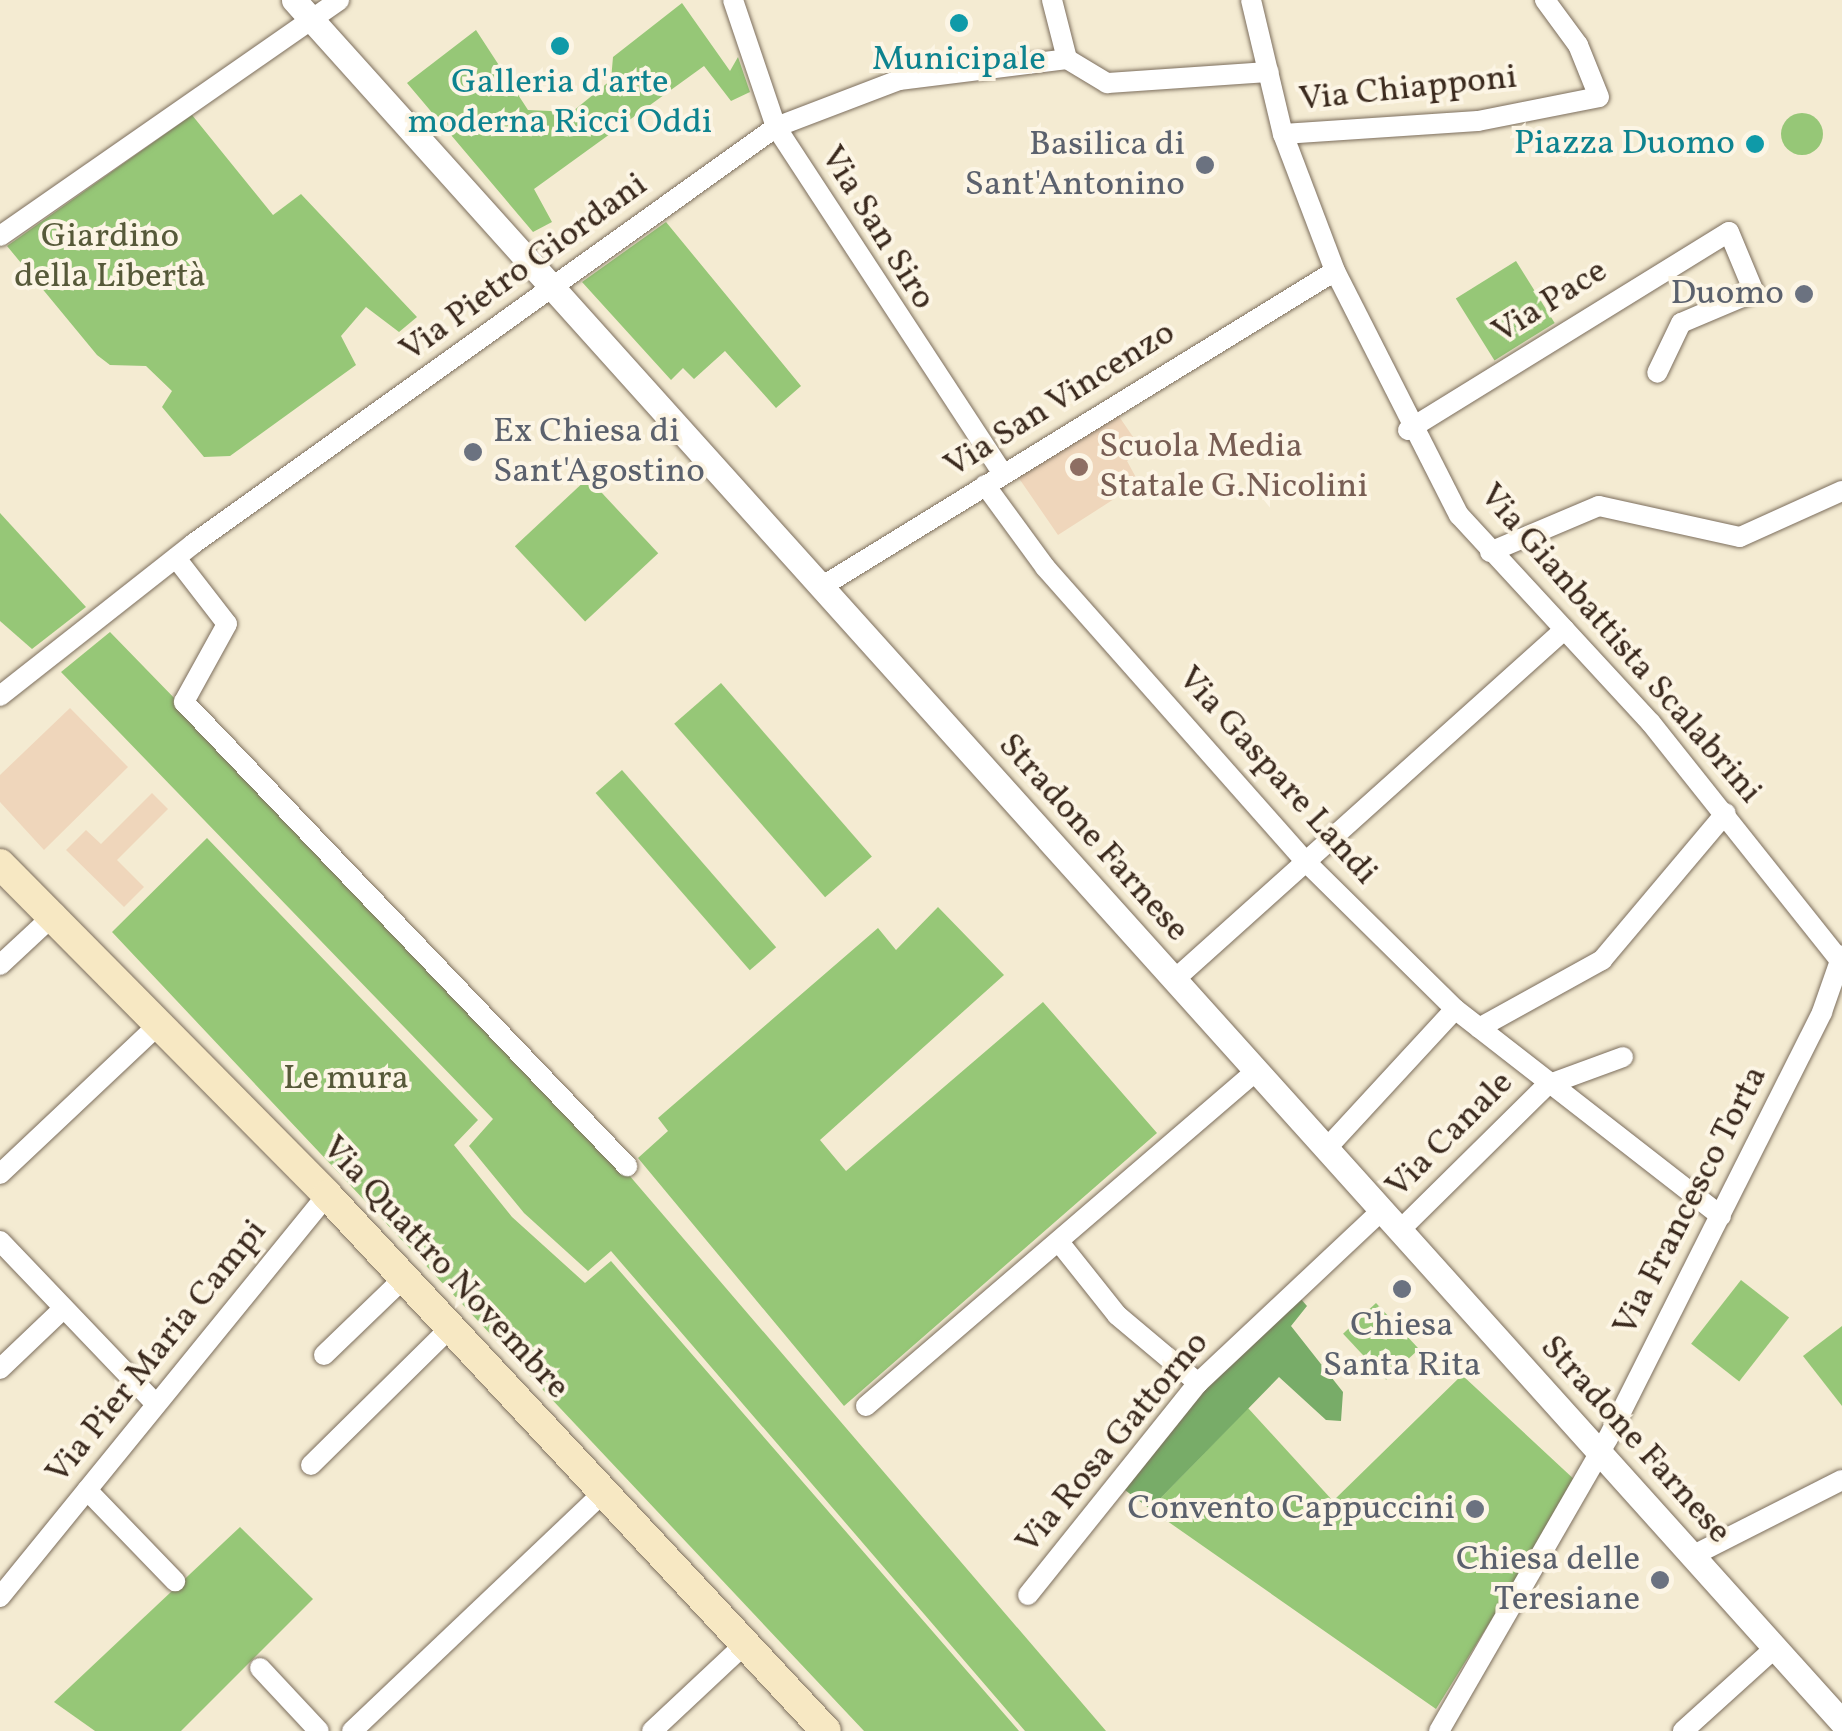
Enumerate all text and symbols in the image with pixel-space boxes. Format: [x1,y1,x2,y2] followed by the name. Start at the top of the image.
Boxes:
[948,12,970,34] marker: Municipale
[549,35,571,57] marker: Galleria d'arte moderna Ricci Oddi
[872,39,1046,81] place label: Municipale
[1297,57,1519,121] street label: Via Chiapponi
[408,62,712,144] place label: Galleria d'arte moderna Ricci Oddi
[1514,123,1735,165] place label: Piazza Duomo
[965,124,1185,206] place label: Basilica di Sant'Antonino
[1744,133,1766,155] marker: Piazza Duomo
[810,138,944,318] street label: Via San Siro
[1194,154,1216,176] marker: Basilica di Sant'Antonino
[392,164,656,372] street label: Via Pietro Giordani
[14,216,206,298] park label: Giardino della Libertà
[1485,250,1615,354] street label: Via Pace
[1670,273,1784,315] place label: Duomo
[1793,283,1815,305] marker: Duomo
[937,312,1183,488] street label: Via San Vincenzo
[493,411,705,493] place label: Ex Chiesa di Sant'Agostino
[1099,426,1368,508] place label: Scuola Media Statale G.Nicolini
[462,441,484,463] marker: Ex Chiesa di Sant'Agostino
[1068,456,1090,478] marker: Scuola Media Statale G.Nicolini
[1470,475,1770,813] street label: Via Gianbattista Scalabrini
[1168,658,1386,894] street label: Via Gaspare Landi
[989,725,1197,951] street label: Stradone Farnese
[283,1058,409,1100] park label: Le mura
[1605,1059,1777,1343] street label: Via Francesco Torta
[1378,1063,1522,1207] street label: Via Canale
[312,1128,578,1408] street label: Via Quattro Novembre
[38,1211,276,1493] street label: Via Pier Maria Campi
[1391,1278,1413,1300] marker: Chiesa Santa Rita
[1323,1305,1481,1387] place label: Chiesa Santa Rita
[1008,1323,1218,1563] street label: Via Rosa Gattorno
[1531,1327,1739,1553] street label: Stradone Farnese
[1127,1488,1455,1530] place label: Convento Cappuccini
[1464,1498,1486,1520] marker: Convento Cappuccini
[1456,1539,1640,1621] place label: Chiesa delle Teresiane
[1649,1569,1671,1591] marker: Chiesa delle Teresiane

